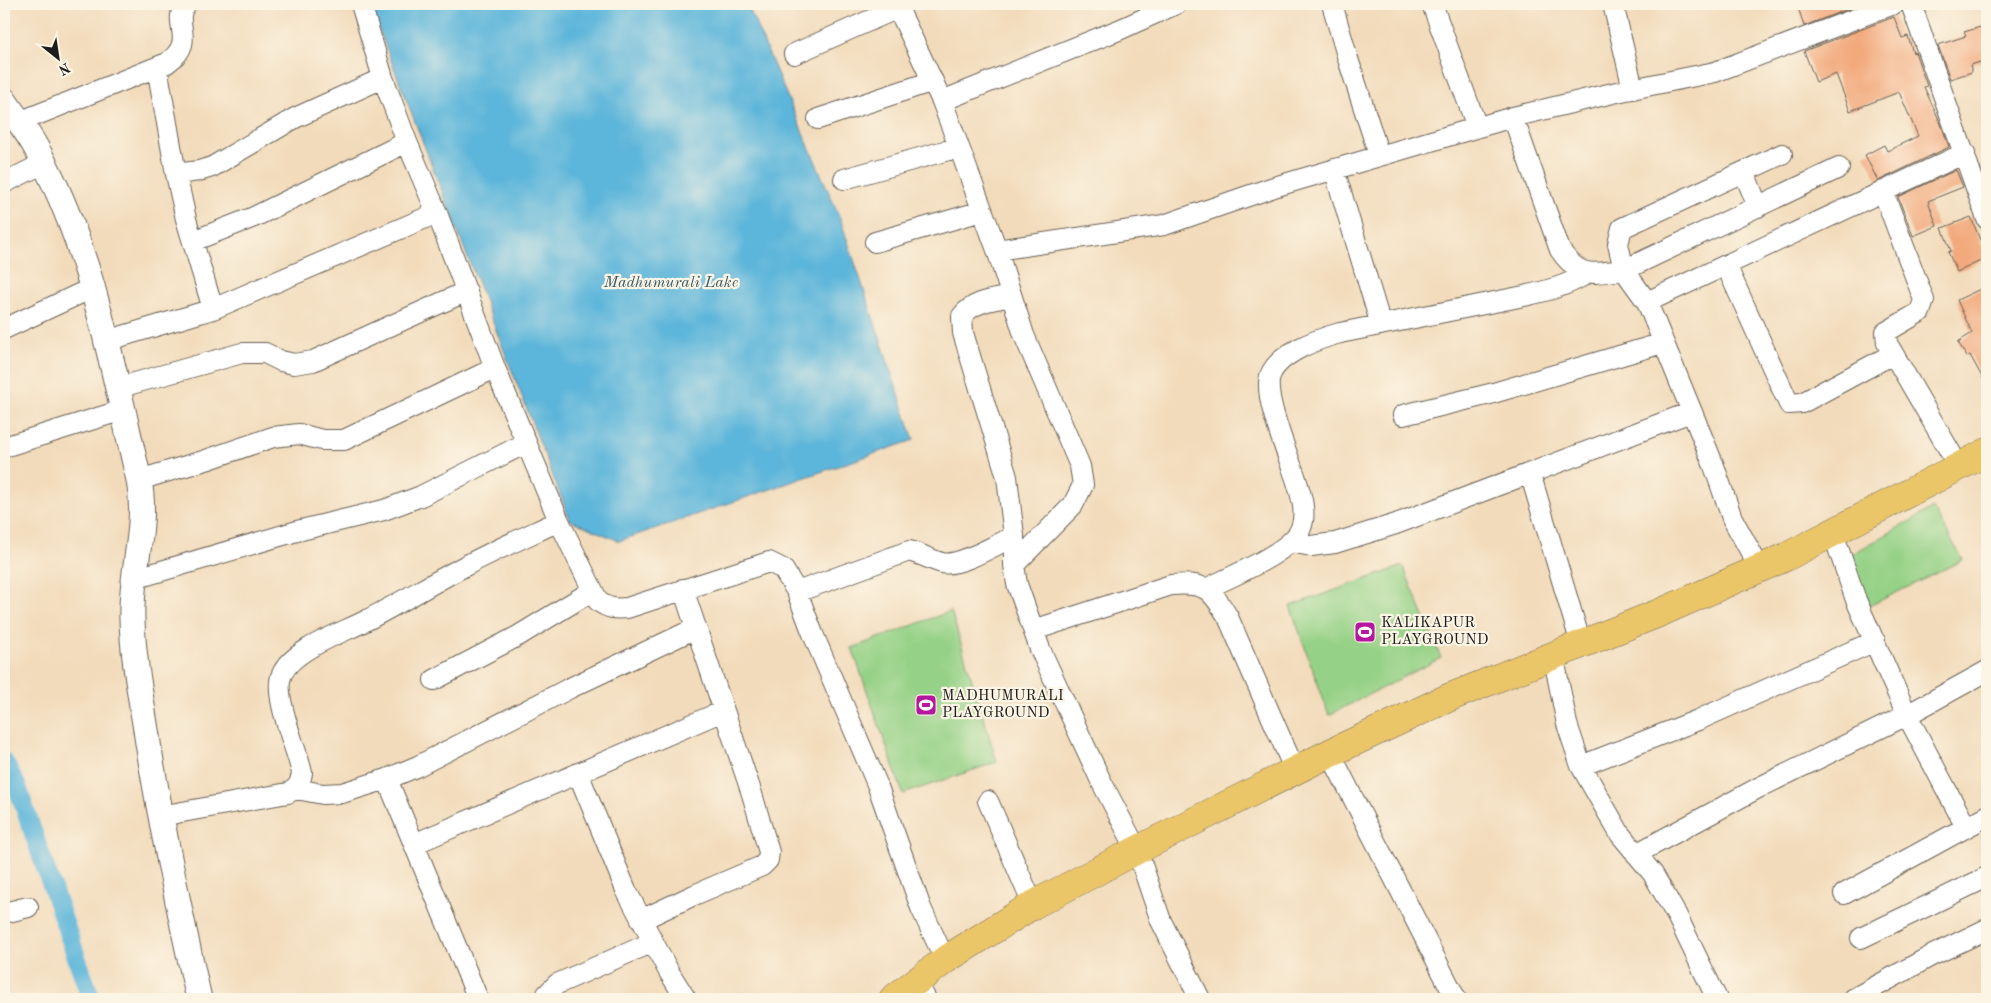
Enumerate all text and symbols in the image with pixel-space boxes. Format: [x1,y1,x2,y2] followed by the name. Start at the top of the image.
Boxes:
[32,32,82,82] north arrow
[56,60,72,77] text: N
[603,275,739,291] water label: Madhumurali Lake
[1381,616,1488,648] place label: KALIKAPUR PLAYGROUND
[1353,620,1377,644] sports icon: KALIKAPUR PLAYGROUND
[942,689,1064,721] place label: MADHUMURALI PLAYGROUND
[914,693,938,717] sports icon: MADHUMURALI PLAYGROUND

